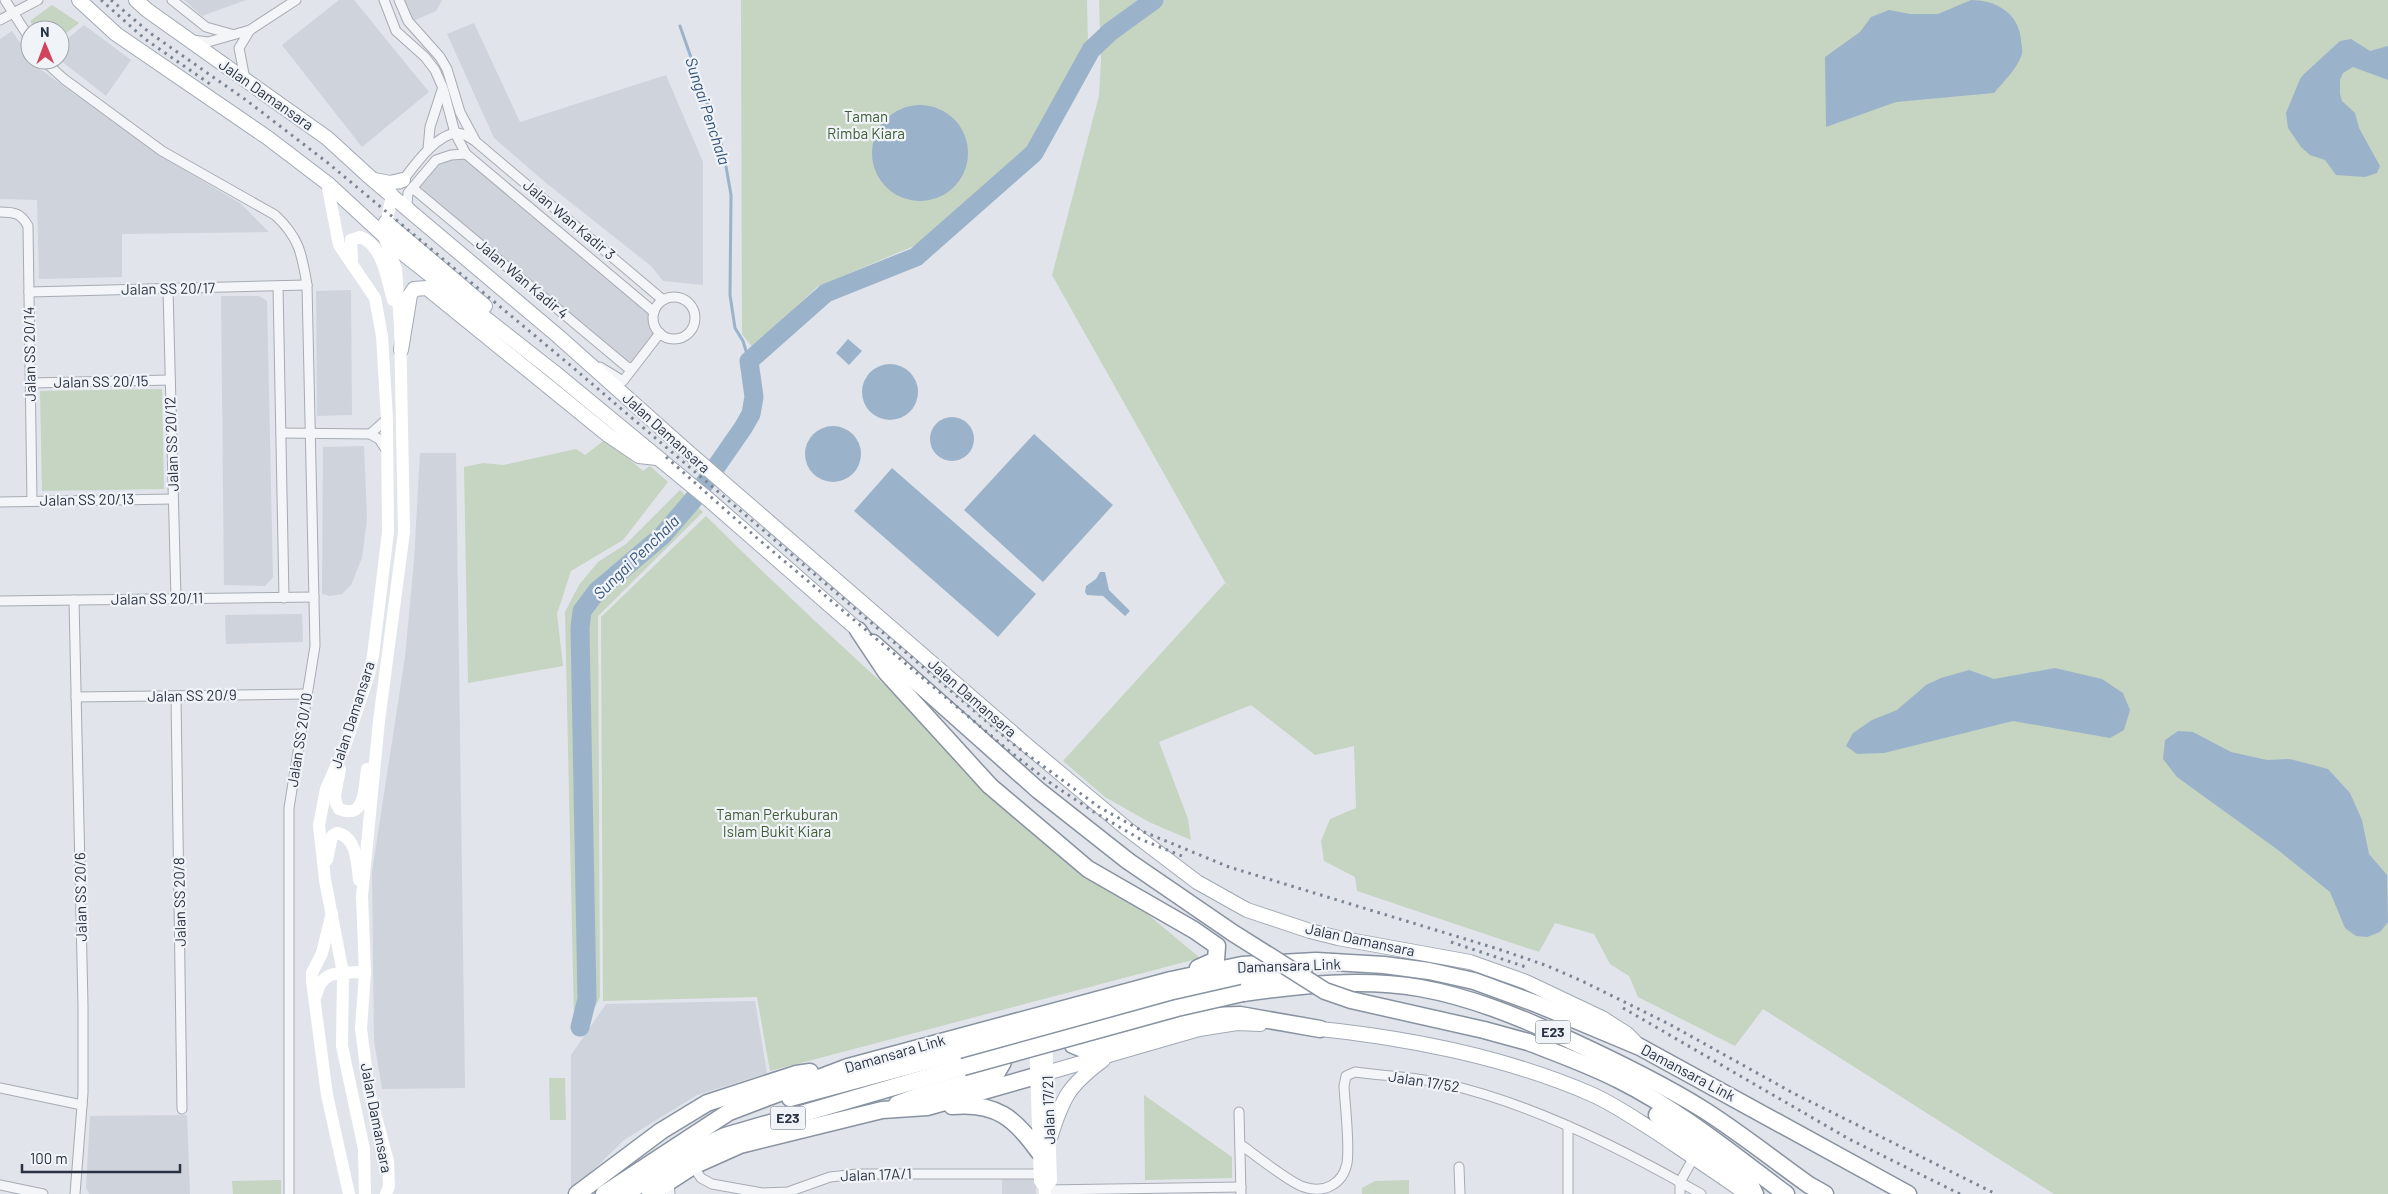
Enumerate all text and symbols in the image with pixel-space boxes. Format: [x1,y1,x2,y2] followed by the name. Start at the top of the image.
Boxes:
[20,20,70,70] north arrow
[40,23,50,40] text: N
[216,55,317,134] street label: Jalan Damansara
[682,55,735,167] water label: Sungai Penchala
[827,107,905,142] park label: Taman Rimba Kiara
[520,175,619,263] street label: Jalan Wan Kadir 3
[473,234,573,322] street label: Jalan Wan Kadir 4
[121,278,215,298] street label: Jalan SS 20/17
[19,306,39,402] street label: Jalan SS 20/14
[54,371,148,391] street label: Jalan SS 20/15
[619,388,714,476] street label: Jalan Damansara
[160,396,182,492] street label: Jalan SS 20/12
[40,489,134,509] street label: Jalan SS 20/13
[589,511,683,602] water label: Sungai Penchala
[111,588,203,608] street label: Jalan SS 20/11
[925,654,1021,741] street label: Jalan Damansara
[326,659,378,770] street label: Jalan Damansara
[147,685,237,705] street label: Jalan SS 20/9
[283,691,315,788] street label: Jalan SS 20/10
[716,805,838,840] park label: Taman Perkuburan Islam Bukit Kiara
[70,852,90,942] street label: Jalan SS 20/6
[169,857,189,947] street label: Jalan SS 20/8
[1304,919,1417,959] street label: Jalan Damansara
[1237,954,1342,976] street label: Damansara Link
[1536,1020,1570,1044] road number: E23
[842,1030,948,1076] street label: Damansara Link
[1638,1040,1739,1105] street label: Damansara Link
[358,1061,396,1174] street label: Jalan Damansara
[1387,1067,1461,1096] street label: Jalan 17/52
[1038,1075,1058,1145] street label: Jalan 17/21
[770,1106,806,1130] road number: E23
[22,1142,180,1174] scale bar
[30,1149,68,1167] text: 100 m
[840,1164,912,1184] street label: Jalan 17A/1

